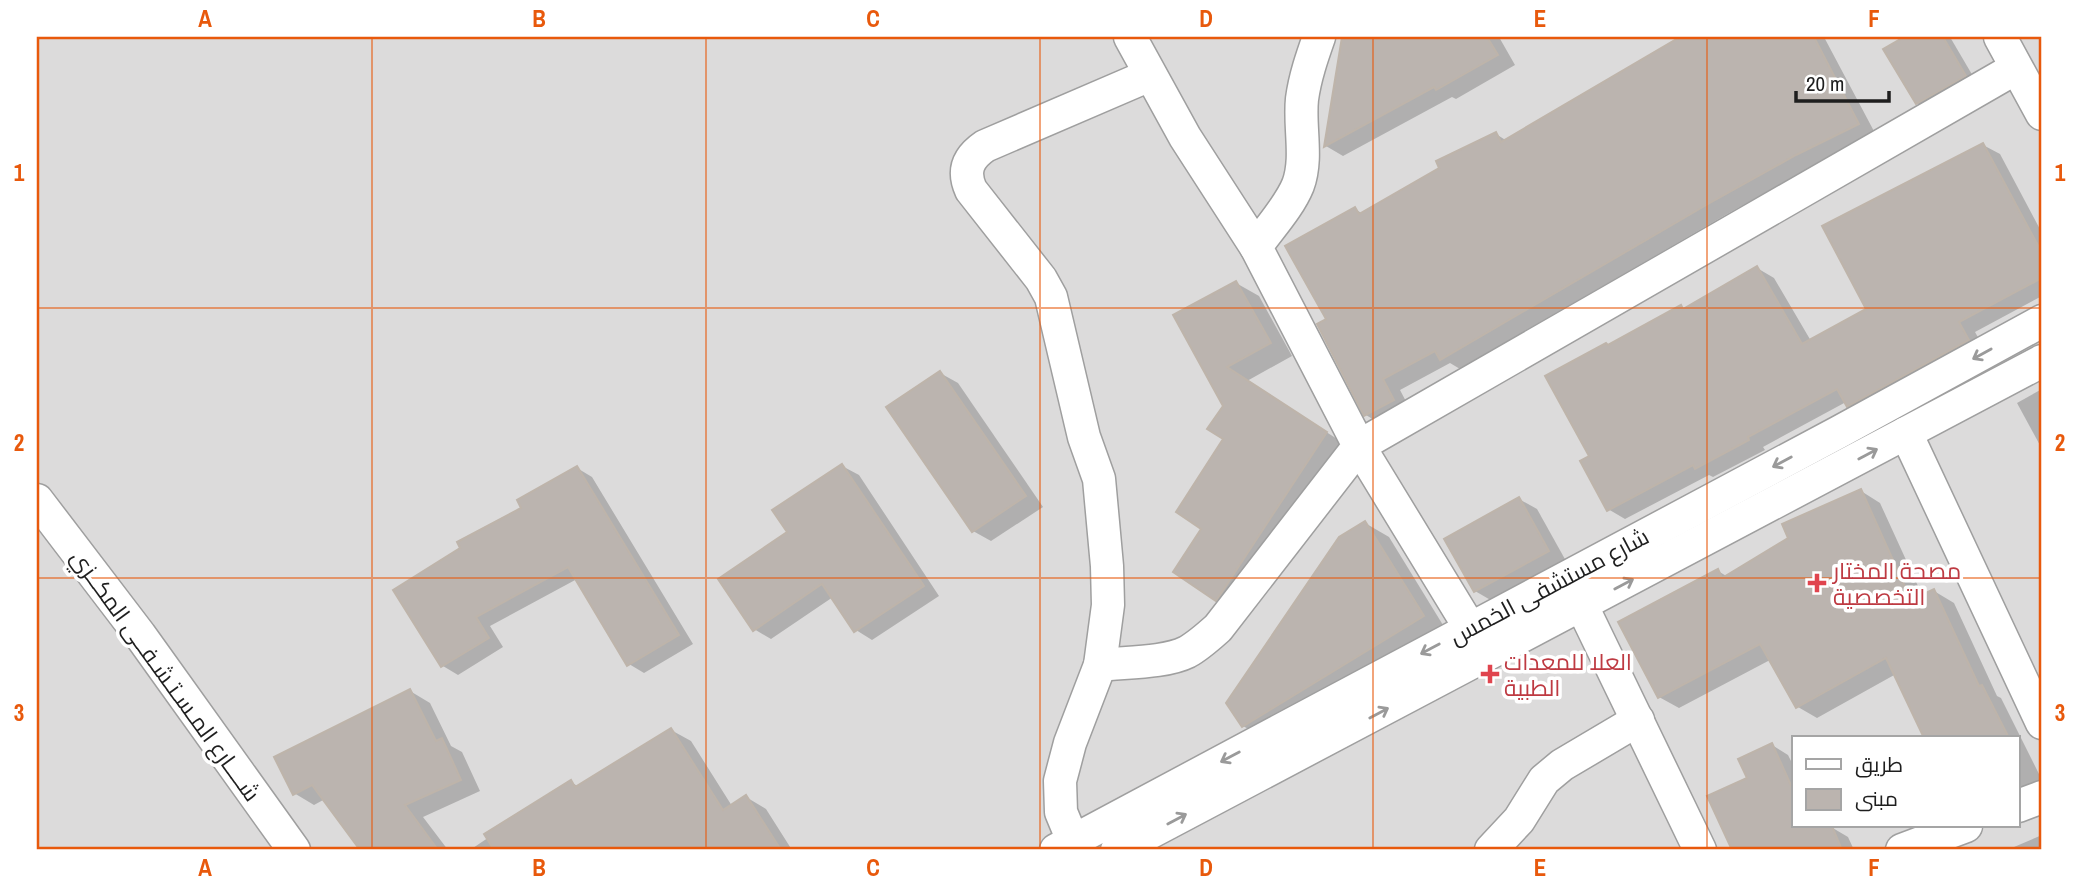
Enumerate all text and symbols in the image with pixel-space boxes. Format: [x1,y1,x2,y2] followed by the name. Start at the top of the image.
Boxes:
[198,3,212,34] text: A
[532,3,546,34] text: B
[866,3,880,34] text: C
[1199,3,1213,34] text: D
[1534,3,1546,34] text: E
[1868,3,1880,34] text: F
[1796,60,1888,104] scale bar
[1806,69,1844,98] text: 20 m
[14,157,25,188] text: 1
[2055,157,2066,188] text: 1
[1973,347,1993,361] one-way arrow
[14,427,24,458] text: 2
[2055,427,2065,458] text: 2
[1857,447,1877,461] one-way arrow
[1773,455,1793,469] one-way arrow
[1444,520,1655,653] street label: شارع مستشفى الخمس
[62,543,268,809] street label: شــــارع المـسـتـشـفــى المكــزي
[1831,555,1961,612] place label: مصحة المختار التخصصية
[1807,573,1827,593] marker: مصحة المختار التخصصية
[1613,577,1633,591] one-way arrow
[1420,643,1441,656] one-way arrow
[1504,646,1632,703] place label: العلا للمعدات الطبية
[1482,666,1498,682] marker: العلا للمعدات الطبية
[14,697,24,728] text: 3
[2055,697,2065,728] text: 3
[1368,706,1389,719] one-way arrow
[1792,736,2020,828] legend
[1220,750,1240,764] one-way arrow
[1855,750,1903,779] text: طريق
[1855,784,1898,813] text: مبنى
[1167,811,1187,825] one-way arrow
[198,852,212,883] text: A
[532,852,546,883] text: B
[866,852,880,883] text: C
[1199,852,1213,883] text: D
[1534,852,1546,883] text: E
[1868,852,1880,883] text: F

